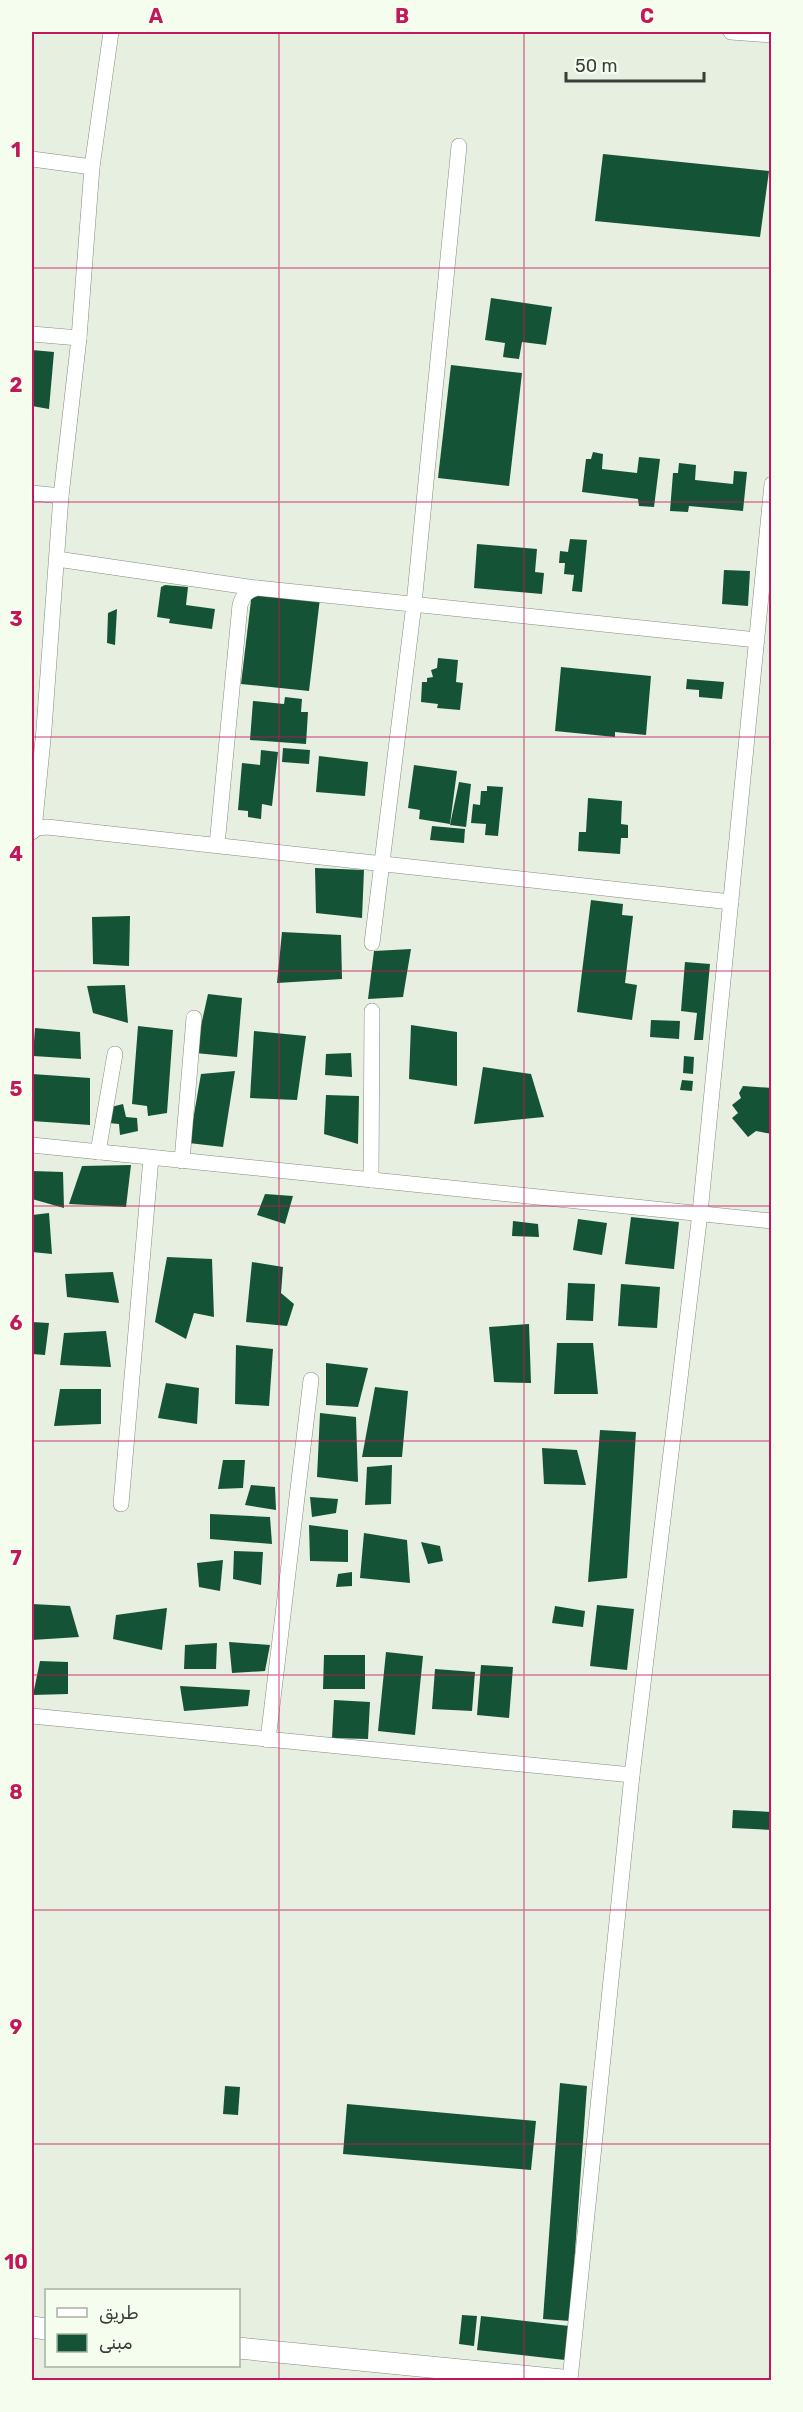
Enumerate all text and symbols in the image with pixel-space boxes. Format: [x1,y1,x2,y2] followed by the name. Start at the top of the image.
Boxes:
[149,4,164,28] text: A
[395,4,409,28] text: B
[640,4,654,28] text: C
[566,45,704,83] scale bar
[575,55,618,77] text: 50 m
[11,138,21,162] text: 1
[10,373,23,397] text: 2
[9,607,23,631] text: 3
[9,842,23,866] text: 4
[10,1077,23,1101] text: 5
[9,1311,23,1335] text: 6
[10,1546,22,1570] text: 7
[9,1780,23,1804] text: 8
[10,2015,23,2039] text: 9
[4,2250,28,2274] text: 10
[45,2289,240,2367] legend
[99,2302,139,2324] text: طريق
[99,2332,133,2354] text: مبنى

